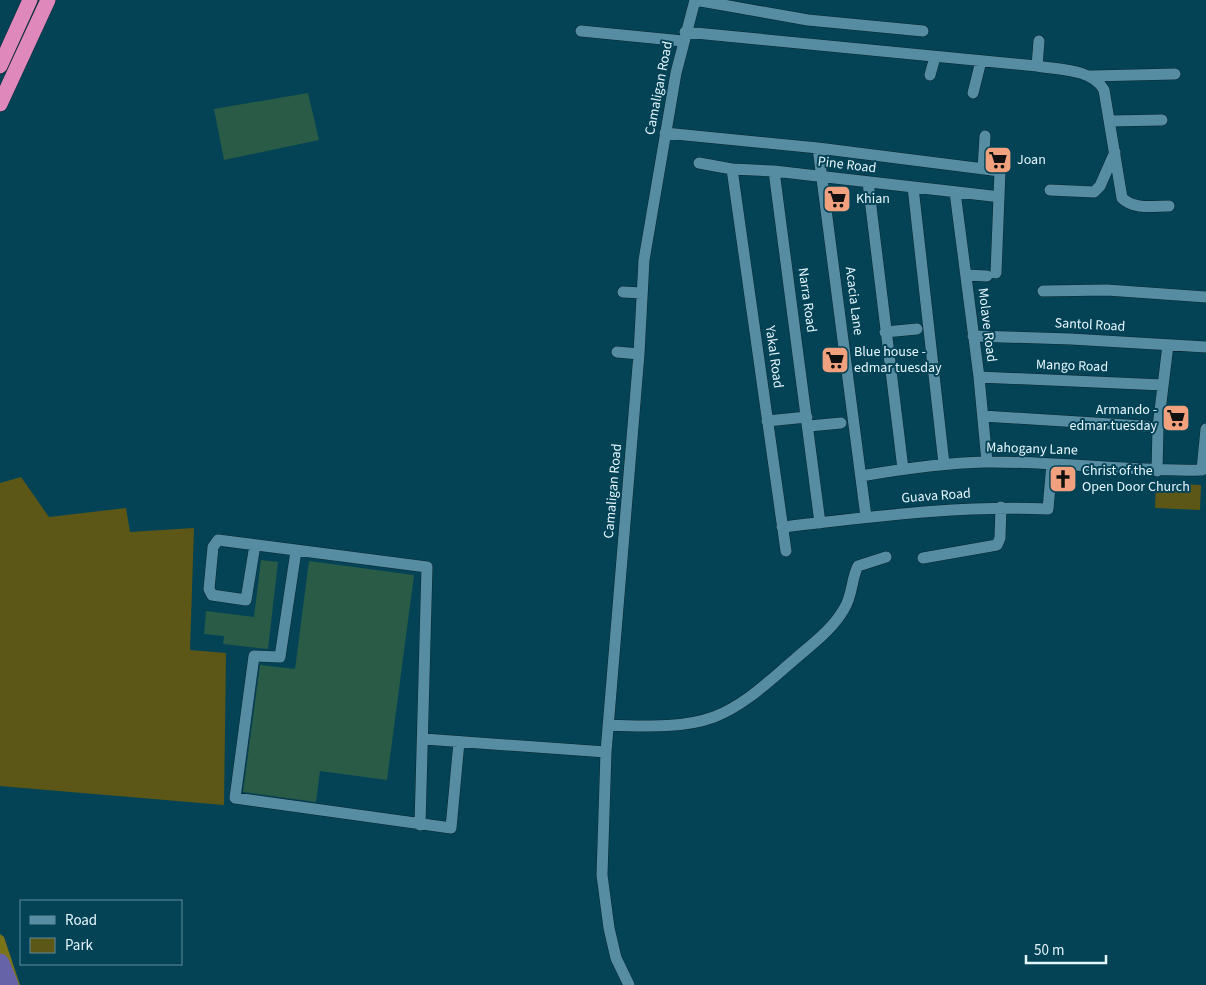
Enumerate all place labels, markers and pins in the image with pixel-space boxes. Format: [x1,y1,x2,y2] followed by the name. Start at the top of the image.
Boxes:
[983,145,1013,175] supermarket icon: Joan
[1017,150,1046,170] place label: Joan
[822,184,852,214] supermarket icon: Khian
[856,189,890,209] place label: Khian
[854,342,942,378] place label: Blue house - edmar tuesday
[820,345,850,375] supermarket icon: Blue house - edmar tuesday
[1069,400,1157,436] place label: Armando - edmar tuesday
[1161,403,1191,433] supermarket icon: Armando - edmar tuesday
[1082,461,1190,497] place label: Christ of the Open Door Church
[1048,464,1078,494] church icon: Christ of the Open Door Church

